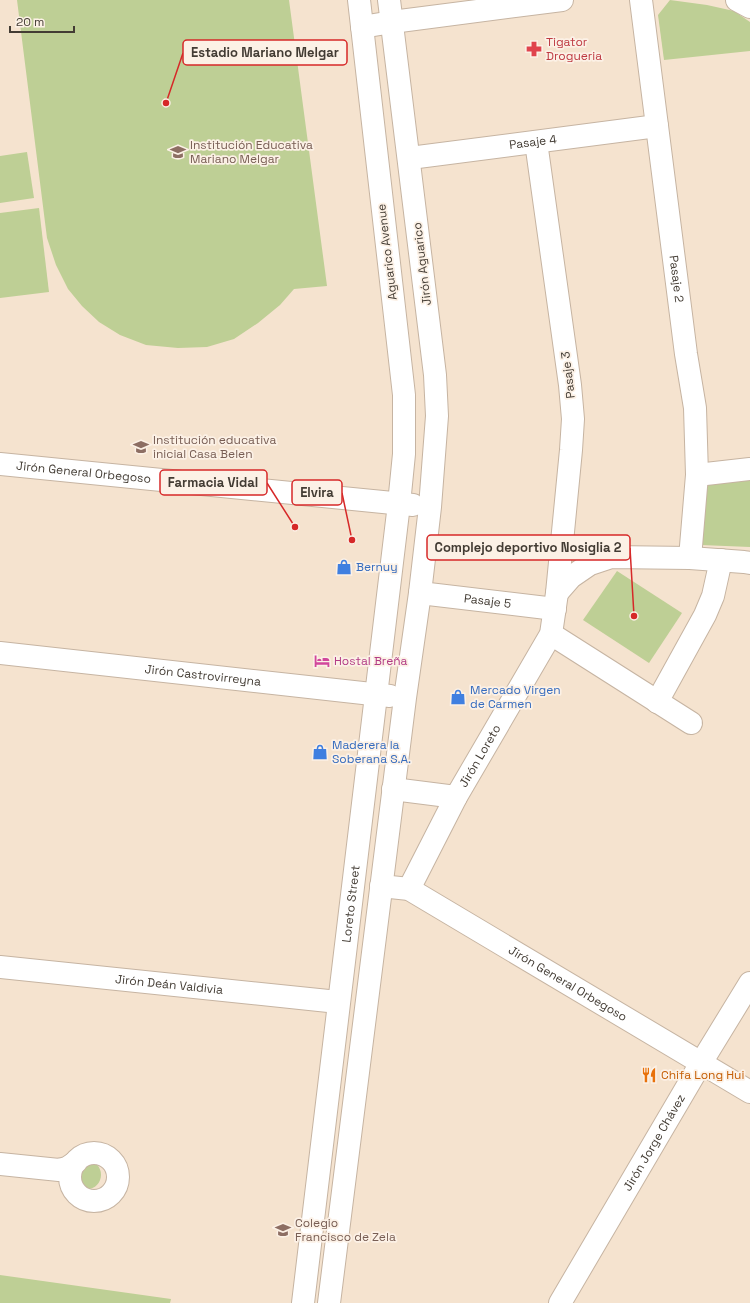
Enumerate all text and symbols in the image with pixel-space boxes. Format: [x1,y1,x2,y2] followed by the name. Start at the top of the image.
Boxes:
[10,8,74,34] scale bar
[16,14,44,30] text: 20 m
[546,34,602,64] place label: Tigator Drogueria
[183,40,347,65] callout: Estadio Mariano Melgar
[525,40,543,58] pharmacy icon: Tigator Drogueria
[191,44,339,61] text: Estadio Mariano Melgar
[508,131,558,153] street label: Pasaje 4
[190,137,313,167] place label: Institución Educativa Mariano Melgar
[169,143,187,161] school or university icon: Institución Educativa Mariano Melgar
[373,203,401,301] street label: Aguarico Avenue
[409,222,435,306] street label: Jirón Aguarico
[666,254,687,303] street label: Pasaje 2
[557,350,579,400] street label: Pasaje 3
[153,432,276,462] place label: Institución educativa inicial Casa Belen
[132,438,150,456] school or university icon: Institución educativa inicial Casa Belen
[15,458,152,487] street label: Jirón General Orbegoso
[160,470,267,495] callout: Farmacia Vidal
[168,474,258,491] text: Farmacia Vidal
[292,480,342,505] callout: Elvira
[300,484,334,501] text: Elvira
[427,535,630,560] callout: Complejo deportivo Nosiglia 2
[435,539,622,556] text: Complejo deportivo Nosiglia 2
[335,558,353,576] shop icon: Bernuy
[356,559,398,575] place label: Bernuy
[463,590,512,612] street label: Pasaje 5
[313,652,331,670] hotel icon: Hostal Breña
[334,653,408,669] place label: Hostal Breña
[144,661,262,690] street label: Jirón Castrovirreyna
[470,682,561,712] place label: Mercado Virgen de Carmen
[449,688,467,706] shop icon: Mercado Virgen de Carmen
[455,722,504,790] street label: Jirón Loreto
[332,737,411,767] place label: Maderera la Soberana S.A.
[311,743,329,761] shop icon: Maderera la Soberana S.A.
[338,864,364,943] street label: Loreto Street
[506,942,630,1025] street label: Jirón General Orbegoso
[114,971,224,998] street label: Jirón Deán Valdivia
[640,1066,658,1084] restaurant icon: Chifa Long Hui
[661,1067,744,1083] place label: Chifa Long Hui
[620,1091,689,1194] street label: Jirón Jorge Chávez
[295,1215,396,1245] place label: Colegio Francisco de Zela
[274,1221,292,1239] school or university icon: Colegio Francisco de Zela

